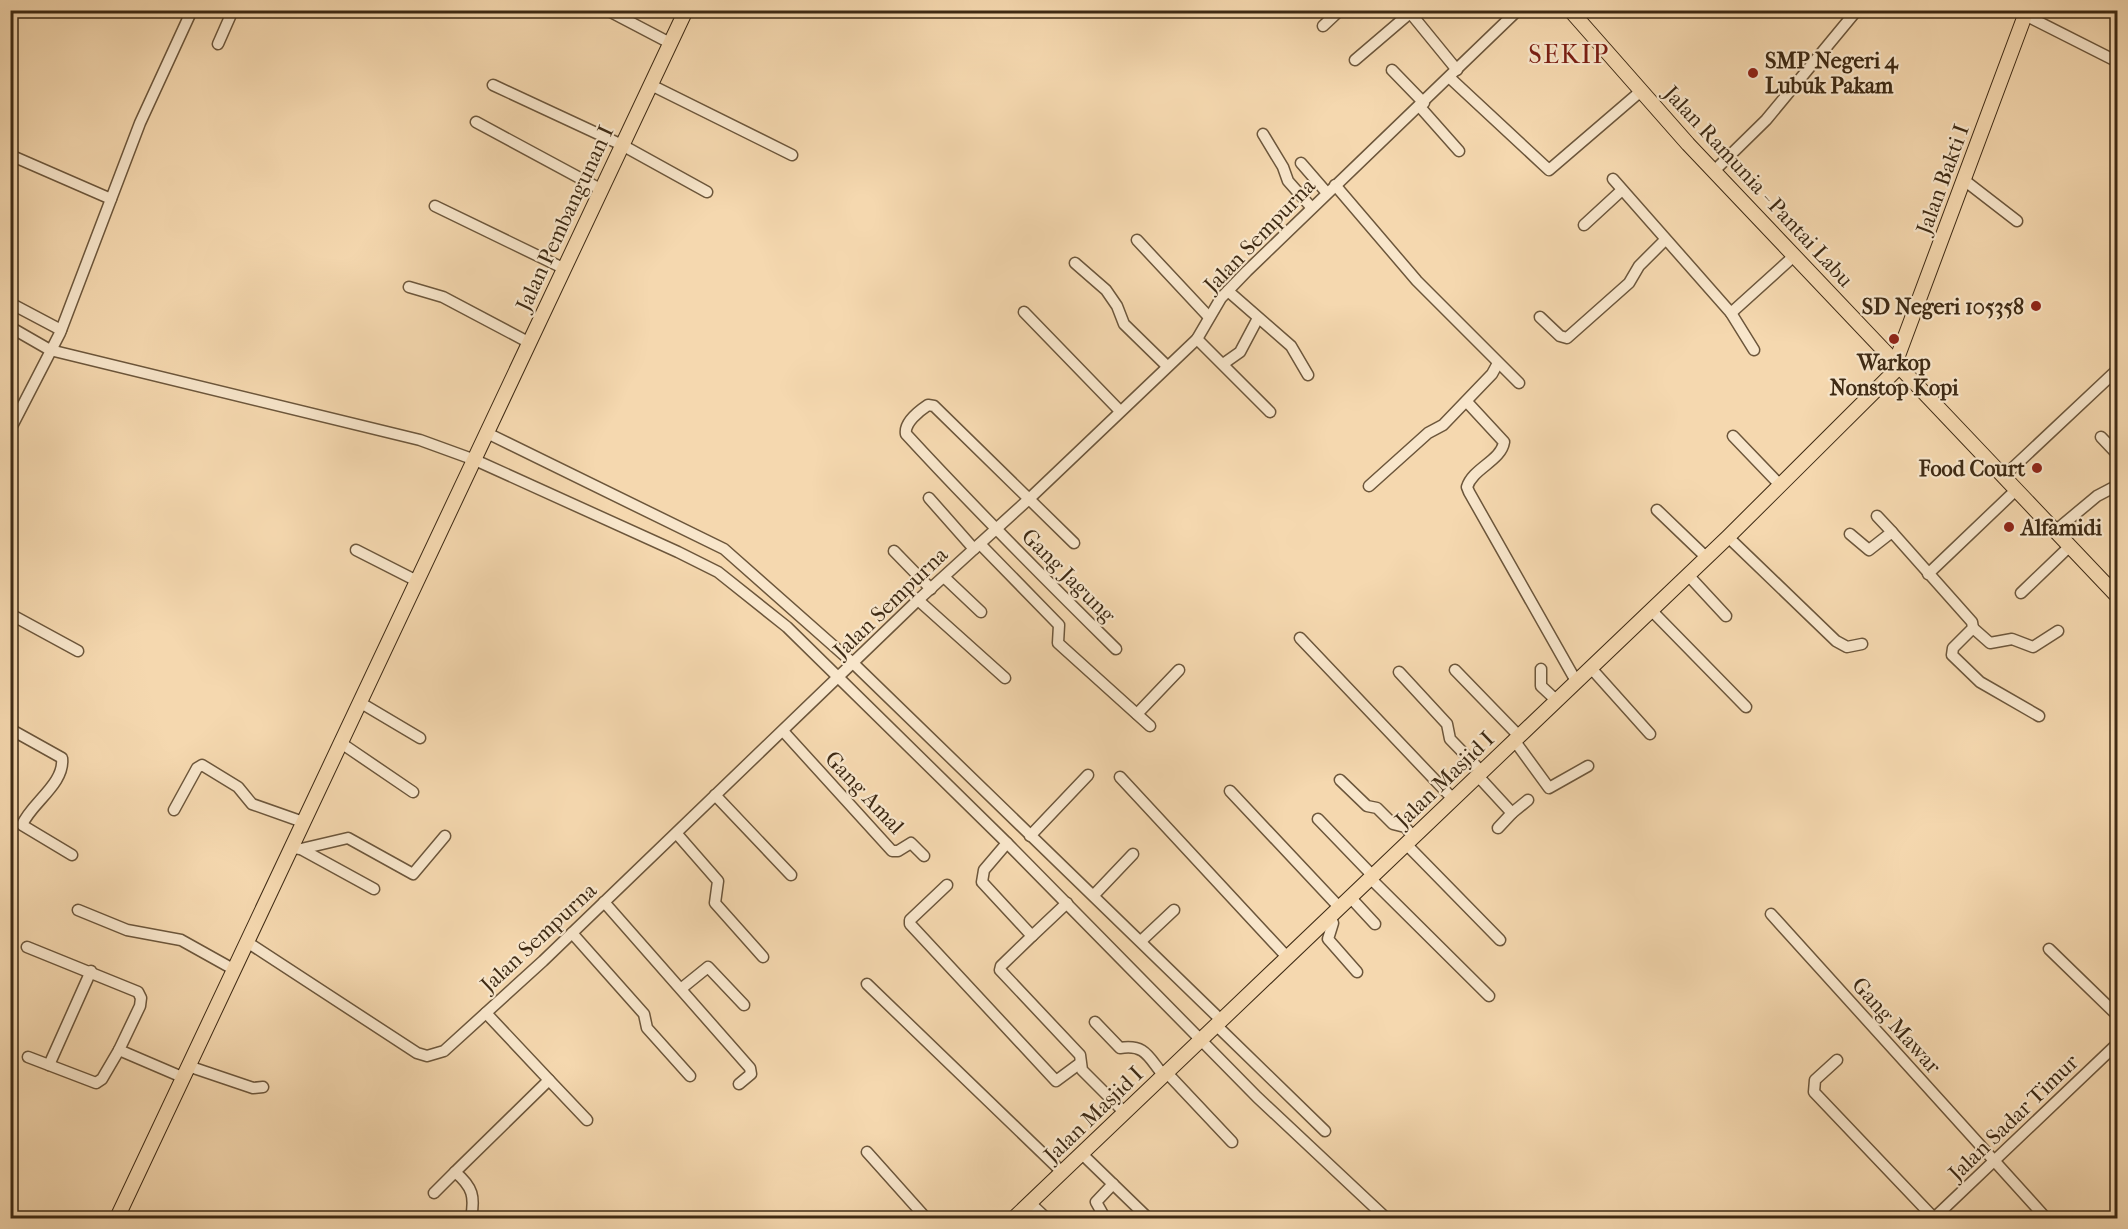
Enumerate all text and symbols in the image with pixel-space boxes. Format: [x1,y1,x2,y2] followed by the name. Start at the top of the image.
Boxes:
[1528,39,1610,70] district label: SEKIP
[1765,48,1899,99] place label: SMP Negeri 4 Lubuk Pakam
[1746,66,1760,80] marker: SMP Negeri 4 Lubuk Pakam
[1657,79,1859,293] street label: Jalan Ramunia - Pantai Labu
[1910,120,1975,240] street label: Jalan Bakti I
[510,121,619,317] street label: Jalan Pembangunan I
[1197,173,1321,300] street label: Jalan Sempurna
[1862,294,2024,320] place label: SD Negeri 105358
[2029,299,2043,313] marker: SD Negeri 105358
[1887,332,1901,346] marker: Warkop Nonstop Kopi
[1830,350,1959,401] place label: Warkop Nonstop Kopi
[1918,456,2026,482] place label: Food Court
[2030,461,2044,475] marker: Food Court
[2019,515,2102,541] place label: Alfamidi
[2002,520,2016,534] marker: Alfamidi
[1016,523,1121,628] street label: Gang Jagung
[827,541,954,665] street label: Jalan Sempurna
[1388,726,1500,835] street label: Jalan Masjid I
[819,746,909,840] street label: Gang Amal
[474,877,603,999] street label: Jalan Sempurna
[1846,972,1947,1080] street label: Gang Mawar
[1942,1049,2084,1188] street label: Jalan Sadar Timur
[1037,1061,1149,1170] street label: Jalan Masjid I

